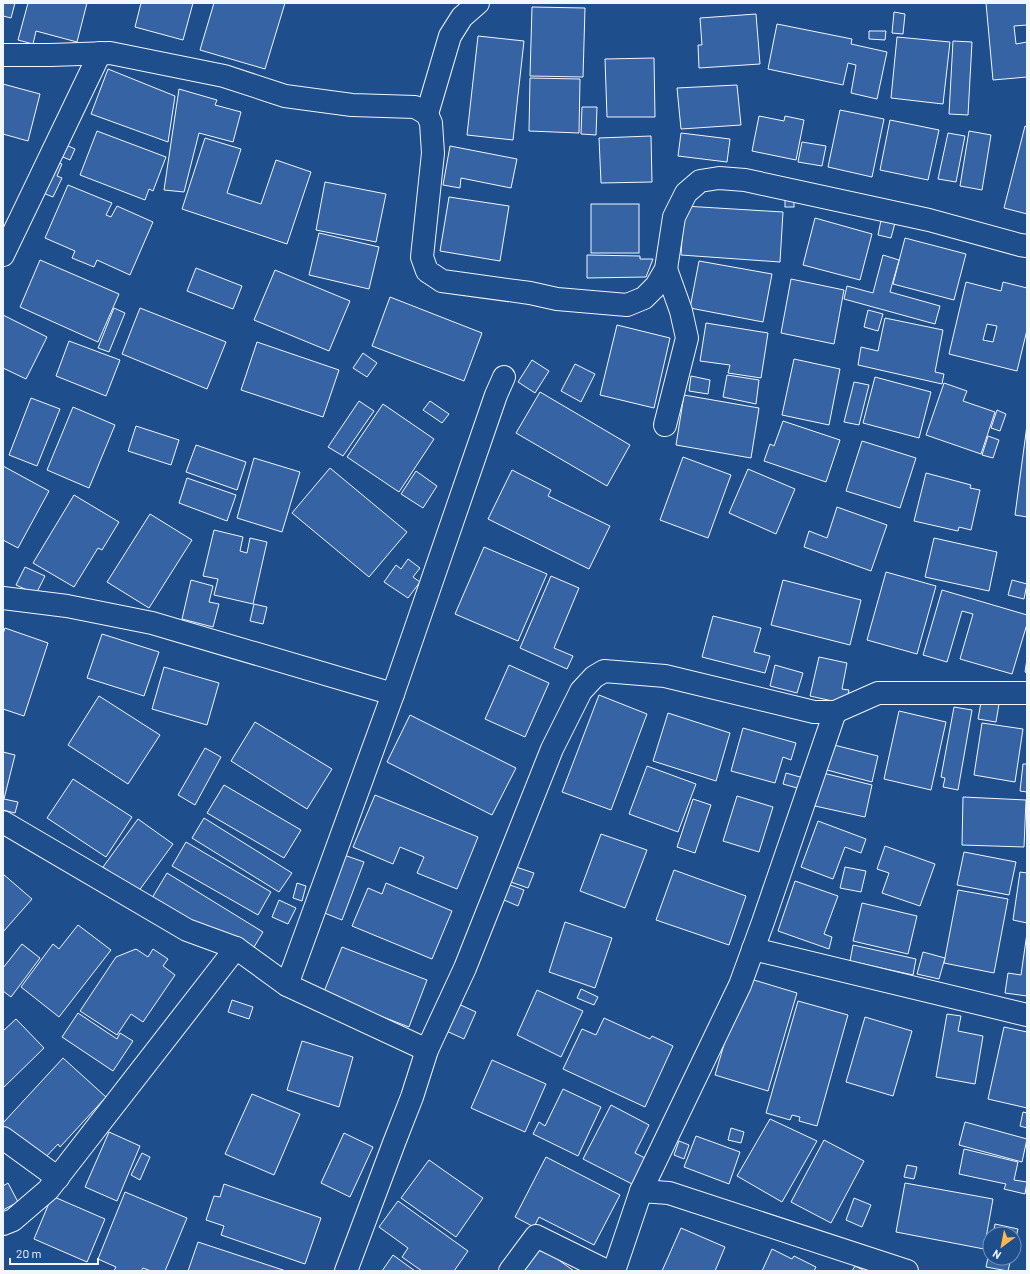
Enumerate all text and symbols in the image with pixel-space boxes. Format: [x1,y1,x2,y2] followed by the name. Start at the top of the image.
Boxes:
[982,1226,1022,1266] north arrow
[10,1240,98,1266] scale bar
[16,1246,42,1260] text: 20 m
[990,1247,1003,1262] text: N

